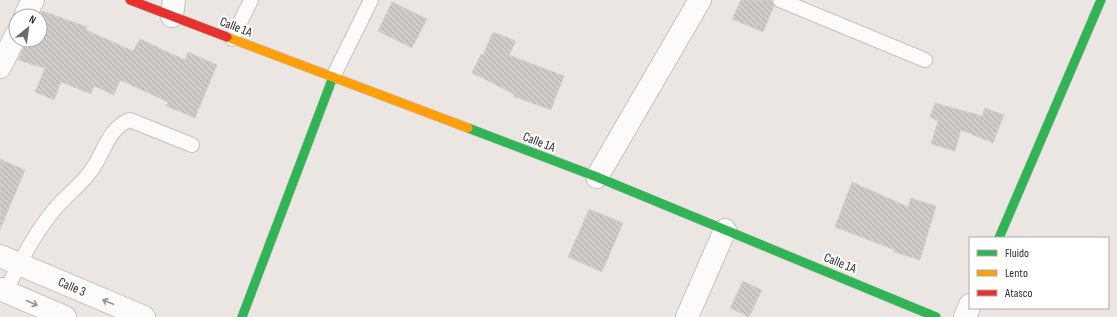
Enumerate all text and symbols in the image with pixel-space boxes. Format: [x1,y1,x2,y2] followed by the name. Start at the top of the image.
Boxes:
[8,8,48,48] north arrow
[27,13,38,27] text: N
[217,14,255,41] street label: Calle 1A
[520,129,558,156] street label: Calle 1A
[969,237,1109,309] legend
[1005,246,1029,261] text: Fluido
[821,249,859,277] street label: Calle 1A
[1005,266,1028,281] text: Lento
[56,274,88,300] street label: Calle 3
[1004,286,1032,301] text: Atasco
[103,298,115,305] one-way arrow
[26,300,38,307] one-way arrow

